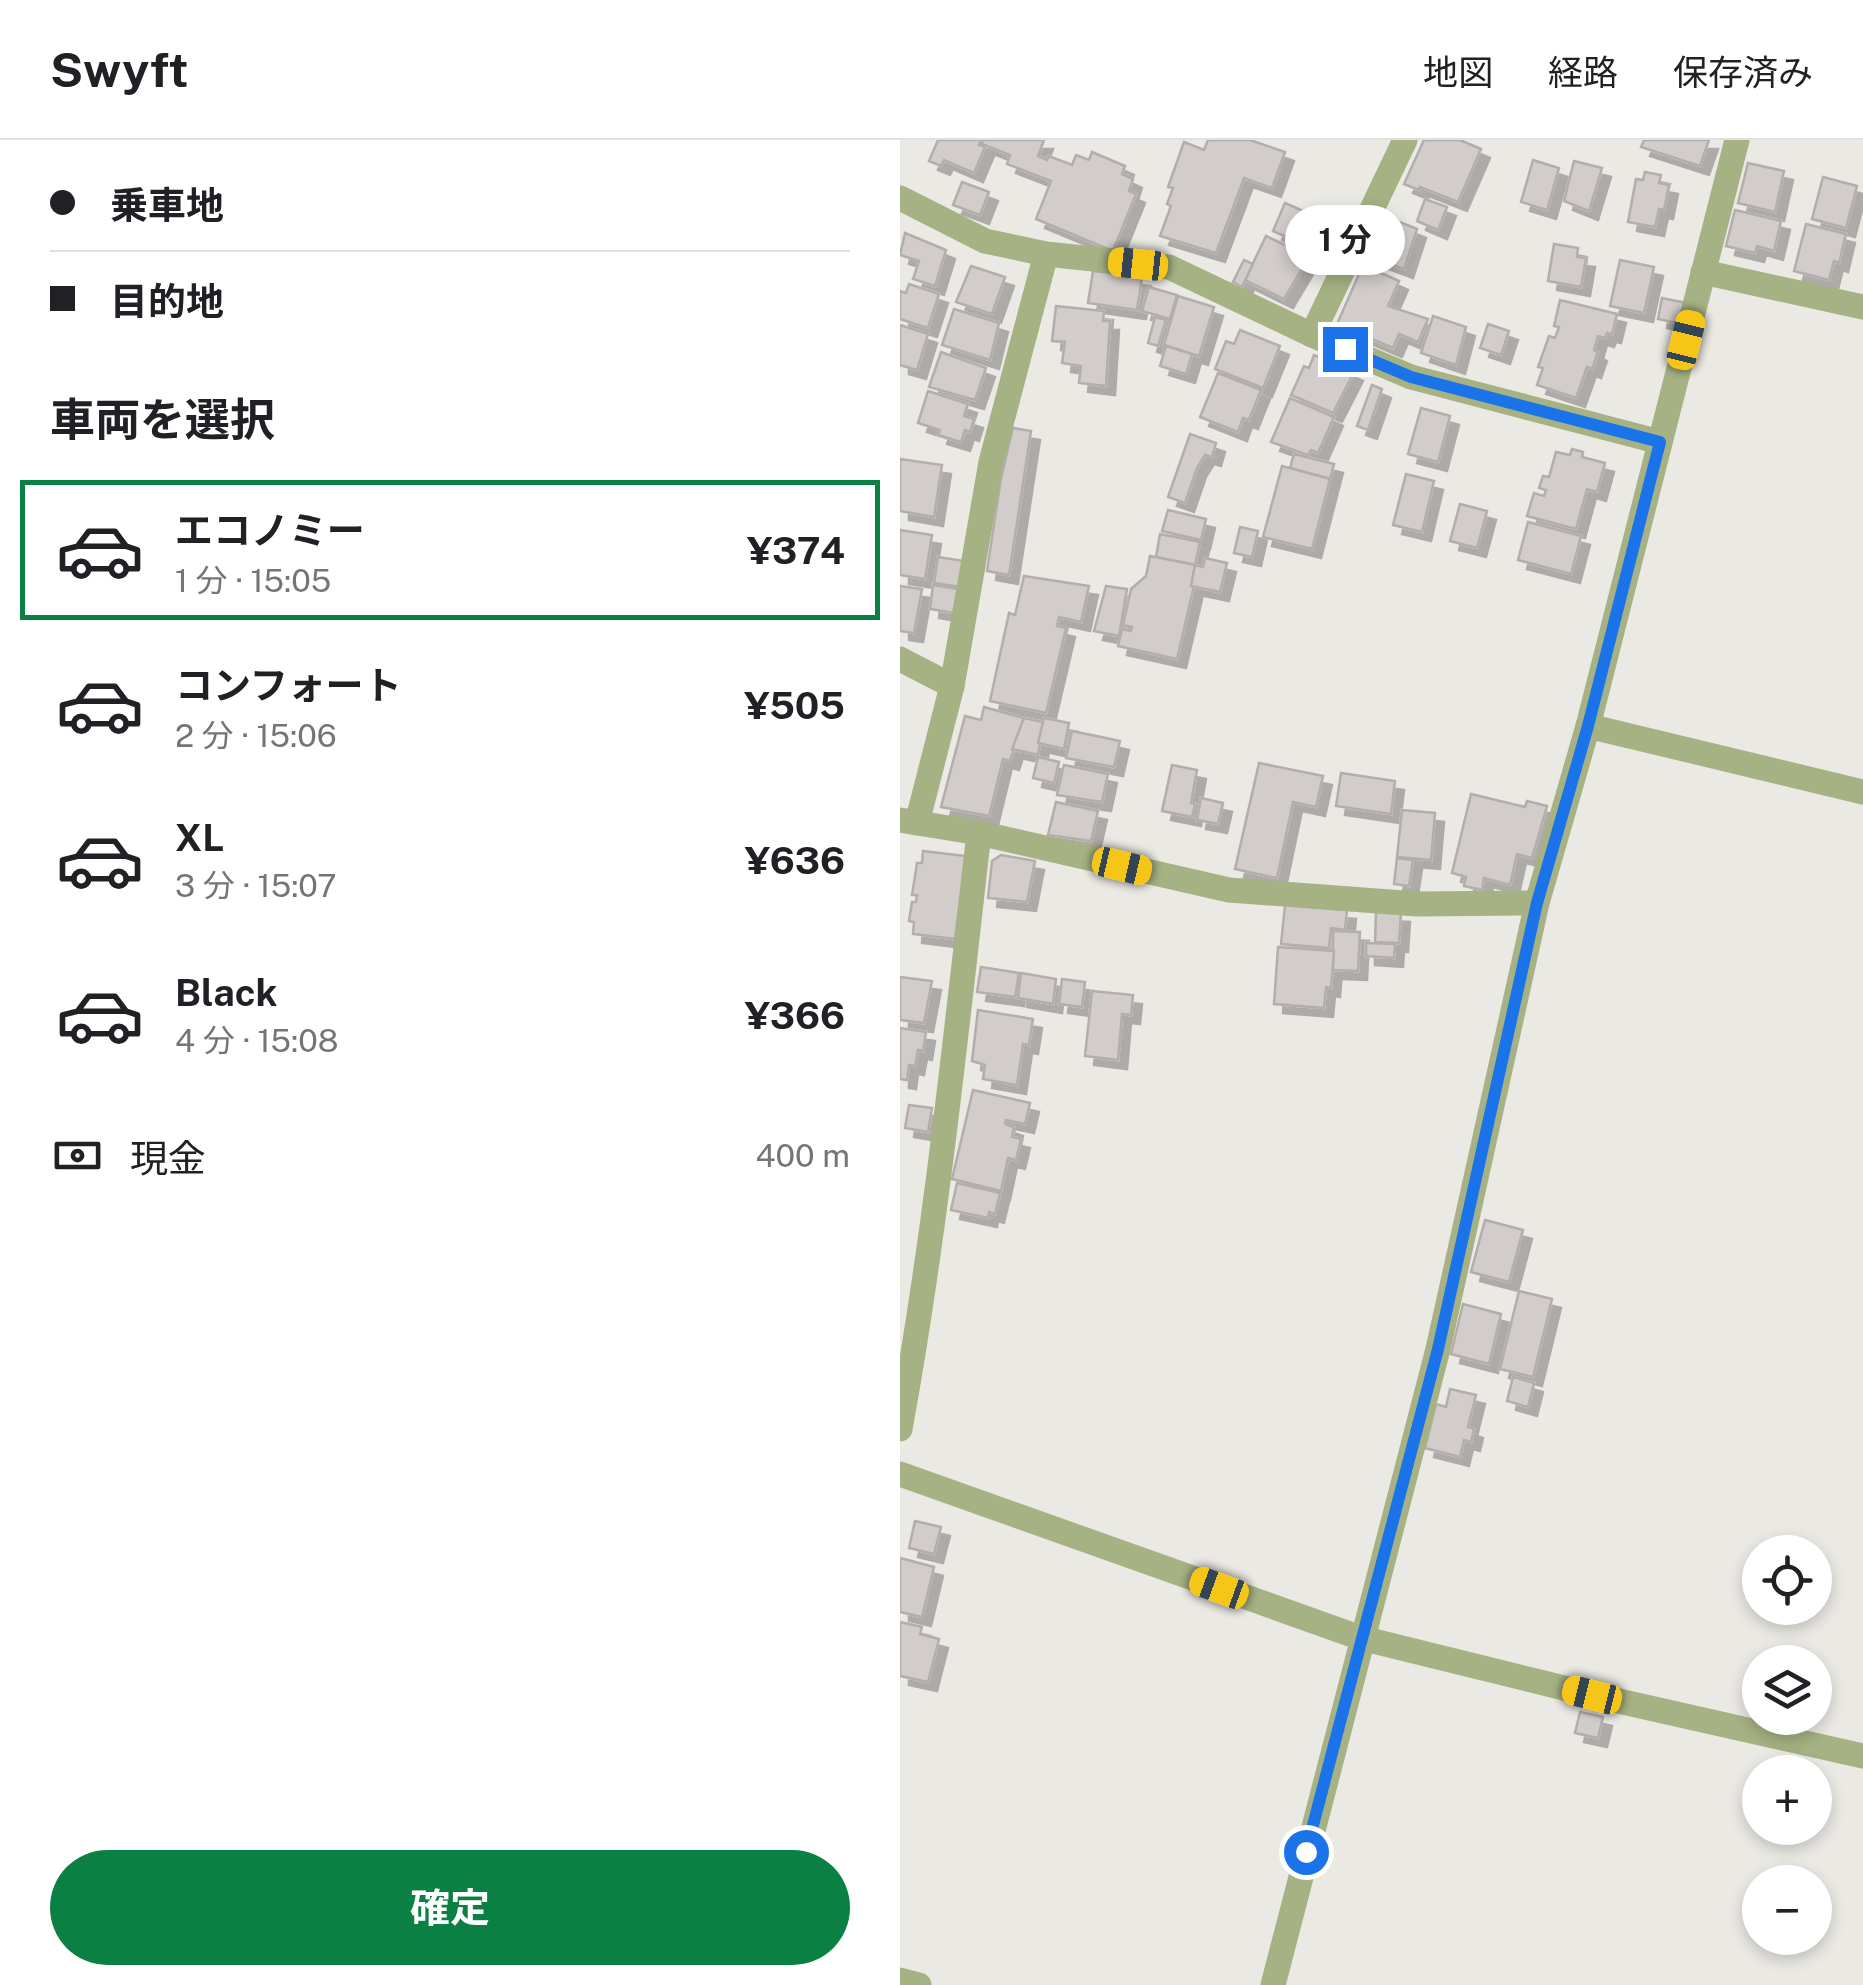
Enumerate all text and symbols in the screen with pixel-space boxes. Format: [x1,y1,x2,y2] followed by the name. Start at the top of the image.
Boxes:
[50,41,189,98] text: Swyft
[1423,52,1493,93] text: 地図
[1548,52,1618,93] text: 経路
[1673,52,1813,93] text: 保存済み
[110,183,224,228] text: 乗車地
[1285,204,1405,274] callout: 1 分
[1319,221,1371,258] text: 1 分
[1107,246,1169,282] car
[110,279,224,324] text: 目的地
[1664,307,1708,373] car
[1323,327,1368,372] route end
[50,393,275,446] text: 車両を選択
[55,505,145,595] icon: car
[175,508,365,553] text: エコノミー
[747,528,845,573] text: ¥374
[175,562,331,599] text: 1 分 · 15:05
[55,660,145,750] icon: car
[175,663,402,708] text: コンフォート
[744,683,845,728] text: ¥505
[175,717,337,754] text: 2 分 · 15:06
[55,815,145,905] icon: car
[175,815,224,860] text: XL
[745,838,845,883] text: ¥636
[1089,845,1155,887] car
[175,867,337,904] text: 3 分 · 15:07
[55,970,145,1060] icon: car
[175,970,278,1015] text: Black
[745,993,845,1038] text: ¥366
[175,1022,338,1059] text: 4 分 · 15:08
[50,1128,105,1183] icon: cash
[130,1136,206,1181] text: 現金
[755,1137,850,1174] text: 400 m
[1742,1535,1832,1955] map controls
[1742,1535,1832,1625] button: locate
[1186,1564,1252,1612] car
[1742,1645,1832,1735] button: layers
[1559,1673,1625,1717] car
[1742,1755,1832,1845] button: +
[1284,1830,1329,1875] route start
[50,1850,850,1965] button: 確定
[1742,1865,1832,1955] button: −

